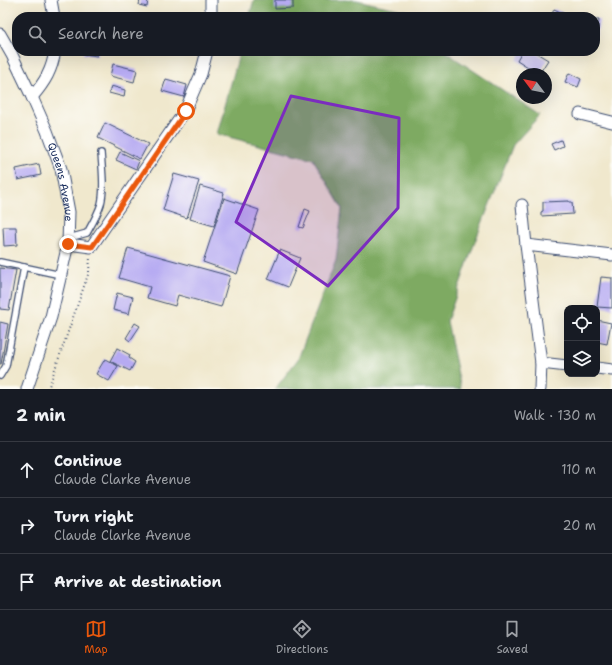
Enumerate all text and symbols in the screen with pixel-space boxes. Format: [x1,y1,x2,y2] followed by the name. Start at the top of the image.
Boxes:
[12,12,600,56] search box
[26,23,48,45] icon: search
[58,24,144,44] text: Search here
[516,68,552,104] north arrow
[177,102,195,120] route start
[44,140,77,222] street label: Queens Avenue
[59,235,77,253] route end
[564,305,600,377] map controls
[564,305,600,341] button: locate
[564,341,600,377] button: layers
[16,404,66,426] text: 2 min
[514,407,596,424] text: Walk · 130 m
[54,451,122,471] text: Continue
[16,459,38,481] icon: ahead
[561,461,596,478] text: 110 m
[54,471,191,488] text: Claude Clarke Avenue
[54,507,134,527] text: Turn right
[16,515,38,537] icon: right
[563,517,596,534] text: 20 m
[54,527,191,544] text: Claude Clarke Avenue
[16,571,38,593] icon: arrive
[54,572,222,592] text: Arrive at destination
[84,618,108,657] tab: Map
[276,618,328,657] tab: Directions
[497,618,528,657] tab: Saved

